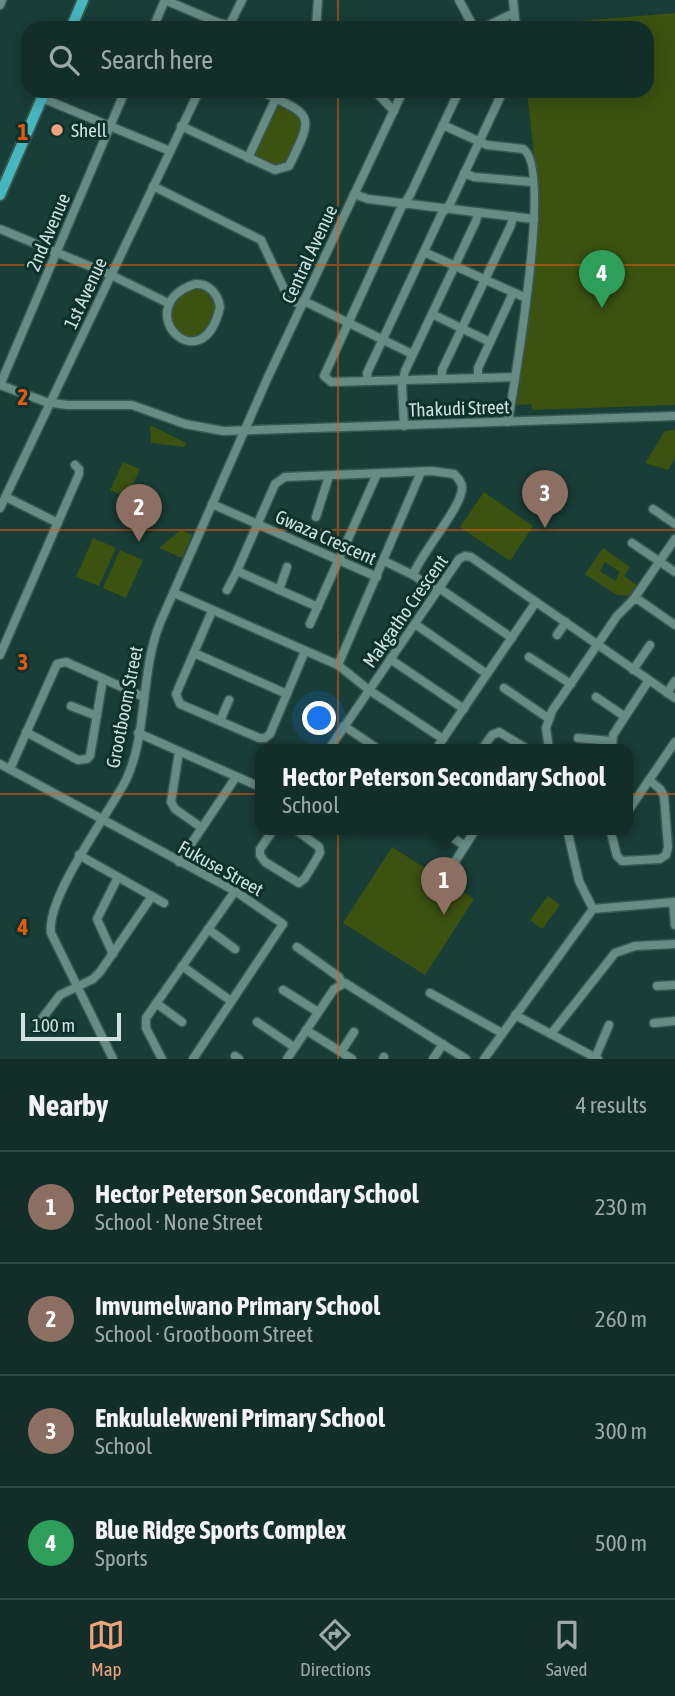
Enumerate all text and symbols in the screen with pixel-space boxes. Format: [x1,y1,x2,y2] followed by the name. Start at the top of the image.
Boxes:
[21,21,654,98] search box
[45,41,83,79] icon: search
[101,45,213,75] text: Search here
[18,119,29,145] text: 1
[71,119,107,141] place label: Shell
[49,122,65,138] marker: Shell
[22,190,74,274] street label: 2nd Avenue
[277,201,341,307] street label: Central Avenue
[579,250,625,308] pin: 4
[59,254,111,332] street label: 1st Avenue
[18,384,28,410] text: 2
[408,395,510,421] street label: Thakudi Street
[522,470,568,528] pin: 3
[116,484,162,542] pin: 2
[272,505,380,569] street label: Gwaza Crescent
[358,550,452,672] street label: Makgatho Crescent
[101,644,147,770] street label: Grootboom Street
[18,649,28,675] text: 3
[302,701,336,735] your location
[255,744,633,835] popup
[282,762,606,792] text: Hector Peterson Secondary School
[282,792,339,818] text: School
[175,836,267,900] street label: Fukuse Street
[421,857,467,915] pin: 1
[17,914,29,940] text: 4
[21,1010,121,1042] scale bar
[32,1014,75,1036] text: 100 m
[28,1088,108,1122] text: Nearby
[576,1092,647,1118] text: 4 results
[95,1179,419,1209] text: Hector Peterson Secondary School
[46,1194,56,1220] text: 1
[595,1194,647,1220] text: 230 m
[95,1209,263,1235] text: School · None Street
[95,1291,380,1321] text: Imvumelwano Primary School
[46,1306,56,1332] text: 2
[595,1306,647,1332] text: 260 m
[95,1321,313,1347] text: School · Grootboom Street
[95,1403,385,1433] text: Enkululekweni Primary School
[46,1418,56,1444] text: 3
[595,1418,647,1444] text: 300 m
[95,1433,152,1459] text: School
[95,1515,346,1545] text: Blue Ridge Sports Complex
[46,1530,56,1556] text: 4
[595,1530,647,1556] text: 500 m
[95,1545,148,1571] text: Sports
[87,1616,125,1680] tab: Map
[300,1616,371,1680] tab: Directions
[546,1616,588,1680] tab: Saved

